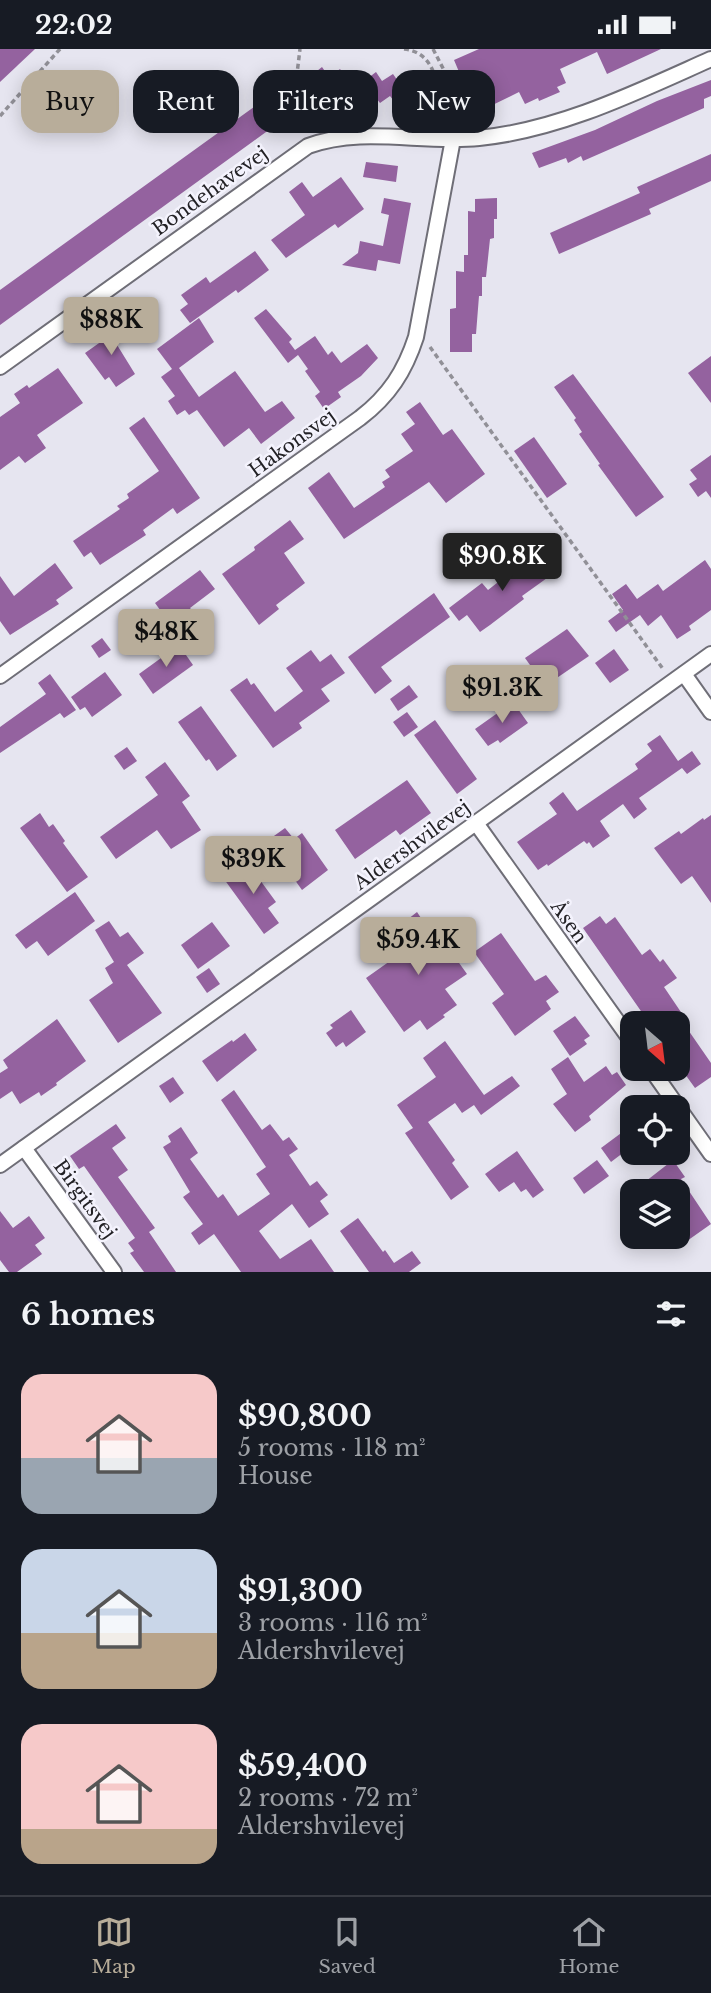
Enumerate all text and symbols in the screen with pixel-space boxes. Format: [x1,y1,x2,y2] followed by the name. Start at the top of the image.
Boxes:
[35,9,113,41] text: 22:02
[21,70,119,133] chip: Buy
[133,70,239,133] chip: Rent
[253,70,378,133] chip: Filters
[392,70,495,133] chip: New
[148,142,272,240] street label: Bondehavevej
[70,297,152,357] pin: $88K
[80,306,142,334] text: $88K
[244,404,340,482] street label: Hakonsvej
[445,533,559,593] pin: $90.8K
[459,542,545,570] text: $90.8K
[125,609,207,669] pin: $48K
[134,618,198,646] text: $48K
[445,665,559,725] pin: $91.3K
[462,674,542,702] text: $91.3K
[349,795,474,895] street label: Aldershvilevej
[212,837,294,896] pin: $39K
[221,845,285,873] text: $39K
[545,895,592,948] street label: Åsen
[361,918,475,977] pin: $59.4K
[376,926,460,954] text: $59.4K
[620,1011,690,1081] north arrow
[620,1011,690,1249] map controls
[620,1095,690,1165] button: locate
[49,1155,121,1243] street label: Birgitsvej
[620,1179,690,1249] button: layers
[652,1295,690,1333] icon: filters
[21,1296,155,1333] text: 6 homes
[238,1397,372,1434] text: $90,800
[77,1402,161,1486] icon: home
[238,1434,426,1462] text: 5 rooms · 118 m²
[238,1462,313,1490] text: House
[238,1572,363,1609] text: $91,300
[77,1577,161,1661] icon: home
[238,1609,428,1637] text: 3 rooms · 116 m²
[238,1637,405,1665] text: Aldershvilevej
[238,1747,368,1784] text: $59,400
[77,1752,161,1836] icon: home
[238,1784,418,1812] text: 2 rooms · 72 m²
[238,1812,405,1840] text: Aldershvilevej
[91,1913,136,1978] tab: Map
[319,1913,376,1978] tab: Saved
[559,1913,620,1978] tab: Home

